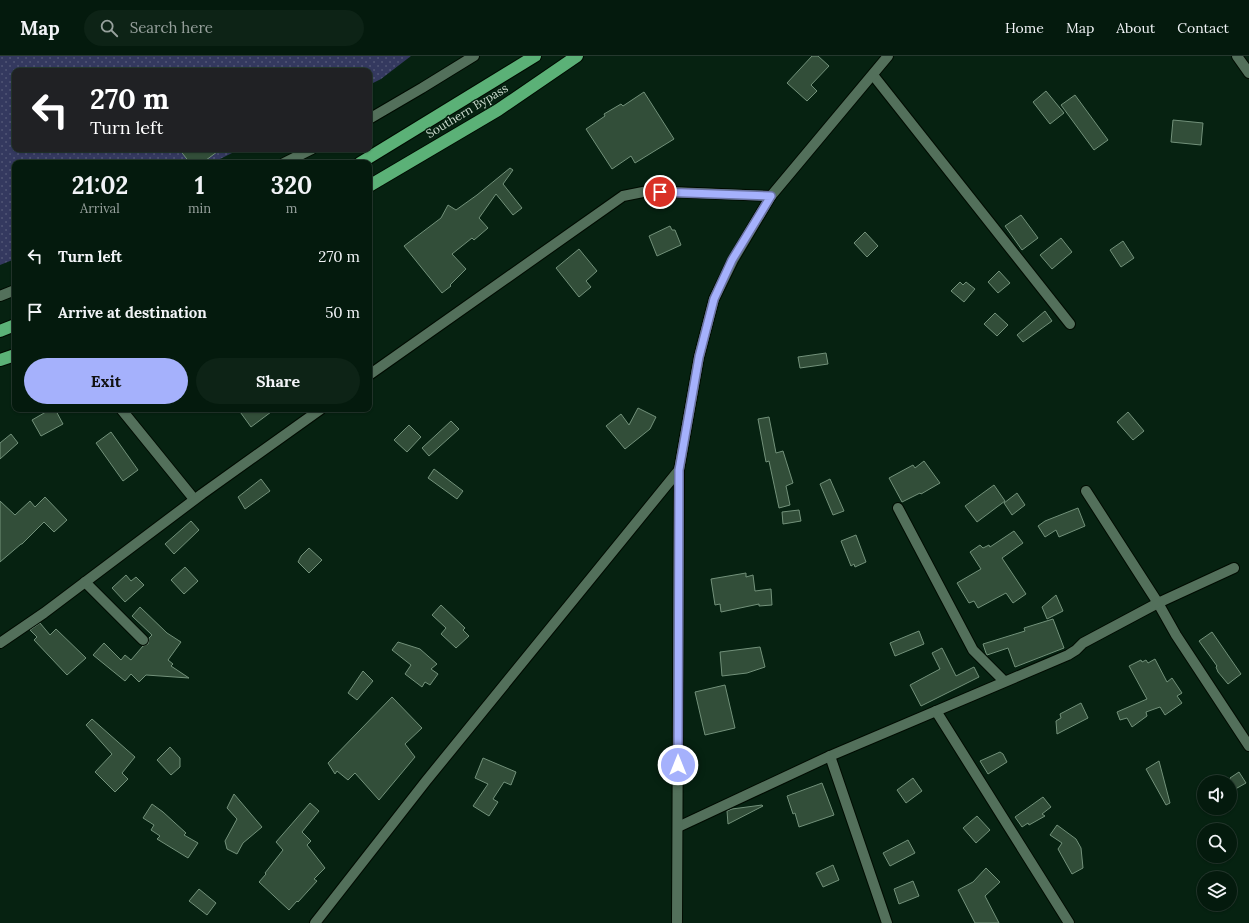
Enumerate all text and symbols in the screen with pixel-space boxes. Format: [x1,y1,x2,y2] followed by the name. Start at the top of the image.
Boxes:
[84,10,364,46] search box
[20,16,60,40] text: Map
[98,17,120,39] icon: search
[130,18,213,37] text: Search here
[1005,19,1044,37] text: Home
[1066,19,1094,37] text: Map
[1116,19,1155,37] text: About
[1177,19,1229,37] text: Contact
[423,80,511,141] street label: Southern Bypass
[90,81,169,117] text: 270 m
[24,84,76,136] icon: left
[90,116,163,139] text: Turn left
[72,170,128,201] text: 21:02
[195,170,204,201] text: 1
[271,170,312,201] text: 320
[643,175,677,209] pin
[649,181,671,203] icon: arrive
[80,200,120,217] text: Arrival
[188,200,211,217] text: min
[286,200,297,217] text: m
[24,245,46,267] icon: left
[58,247,122,266] text: Turn left
[318,247,360,266] text: 270 m
[24,301,46,323] icon: arrive
[58,303,207,322] text: Arrive at destination
[325,303,360,322] text: 50 m
[24,358,188,404] button: Exit
[196,358,360,404] button: Share
[657,744,699,786] position arrow
[1197,775,1237,911] map controls
[1197,775,1237,815] button: sound
[1197,823,1237,863] button: search
[1197,871,1237,911] button: layers

